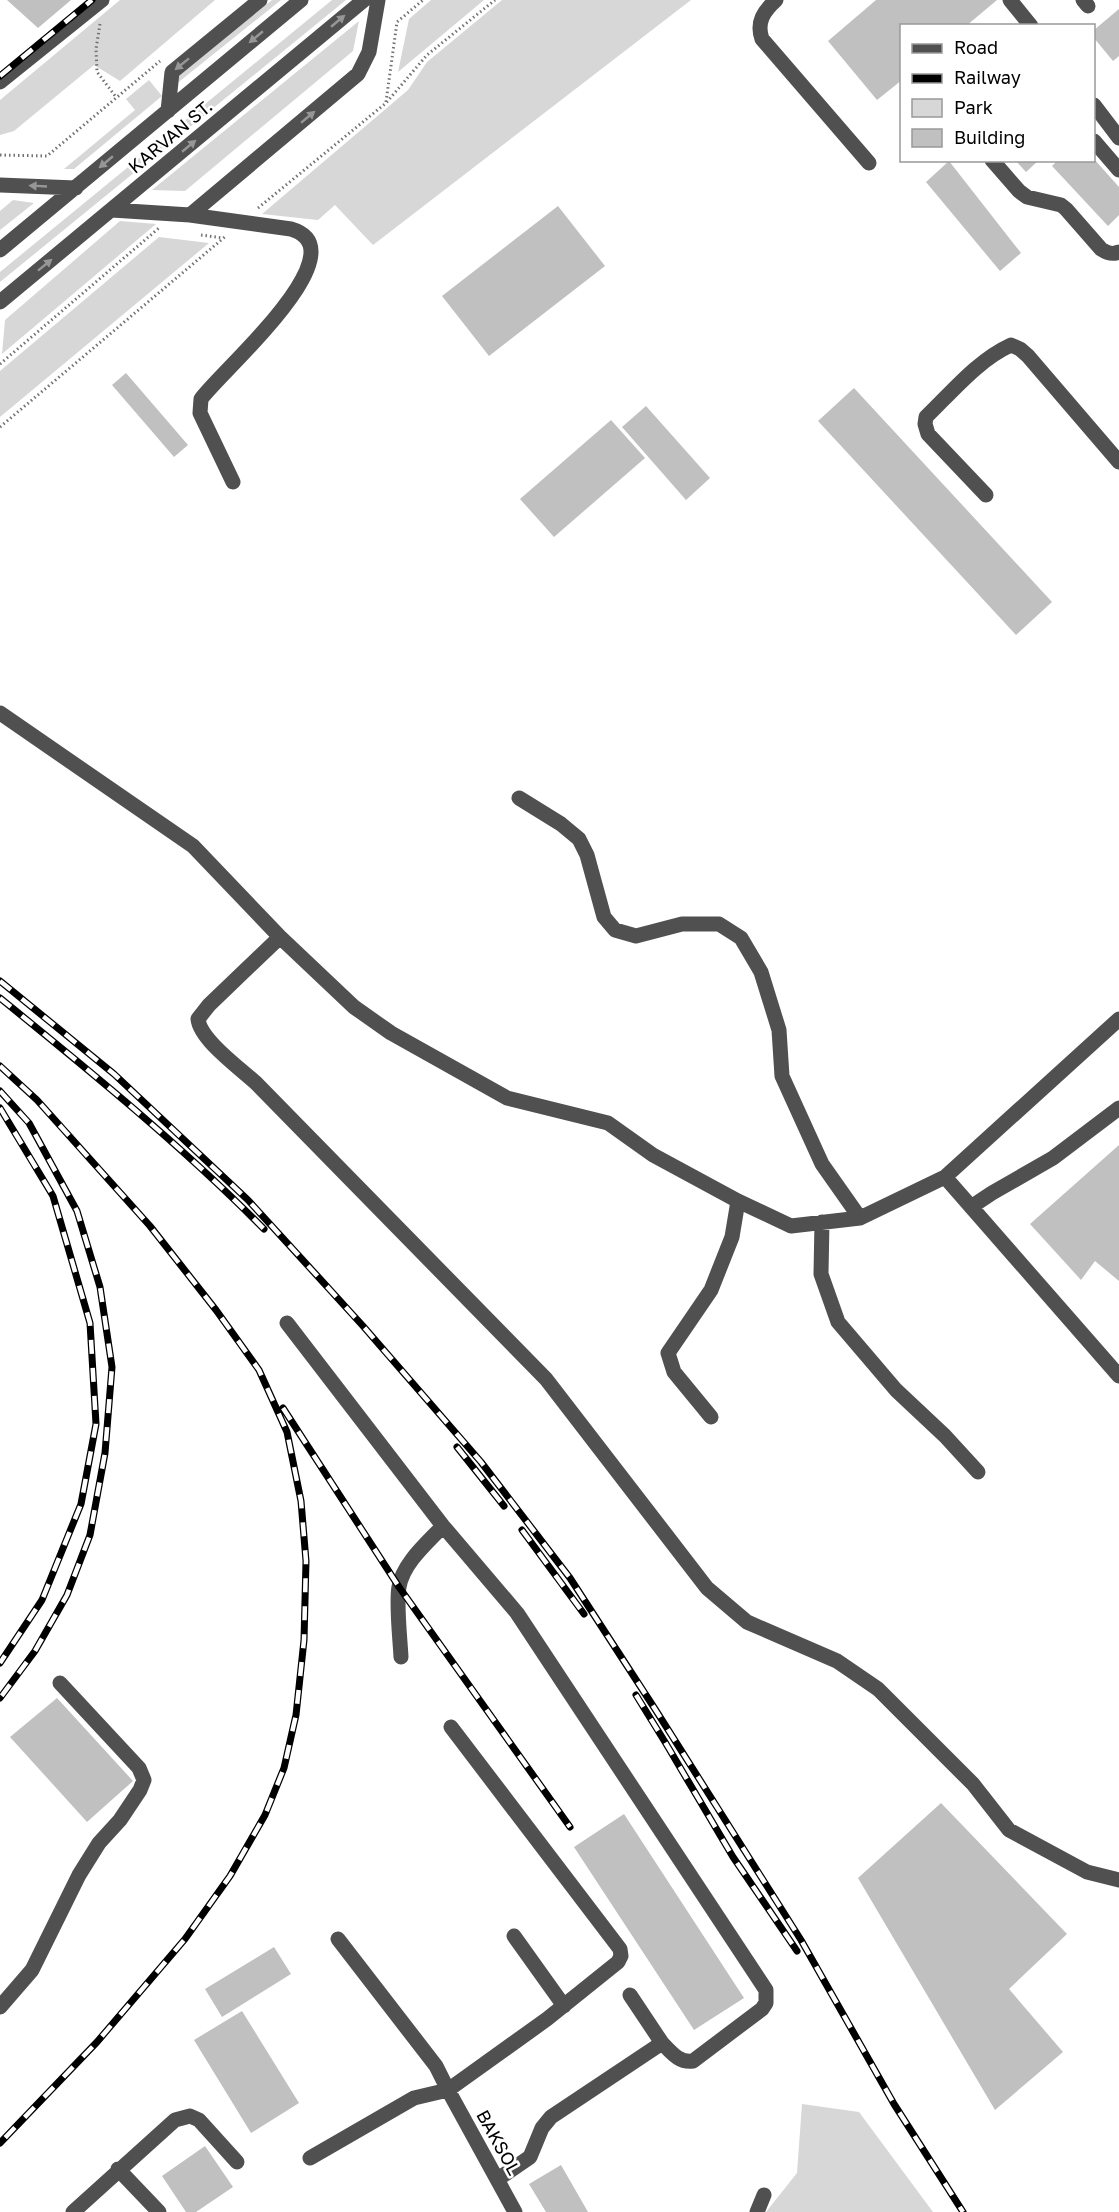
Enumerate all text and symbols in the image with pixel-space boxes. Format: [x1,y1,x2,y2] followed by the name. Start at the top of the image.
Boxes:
[330,15,345,28] one-way arrow
[900,24,1095,162] legend
[248,31,264,44] one-way arrow
[954,36,998,58] text: Road
[174,57,190,70] one-way arrow
[954,66,1021,88] text: Railway
[123,94,217,178] street label: KARVAN ST.
[954,96,993,118] text: Park
[300,111,316,124] one-way arrow
[954,126,1025,148] text: Building
[181,140,196,153] one-way arrow
[99,155,114,168] one-way arrow
[28,181,47,190] one-way arrow
[37,259,52,272] one-way arrow
[472,2106,526,2178] street label: BAKSOL

